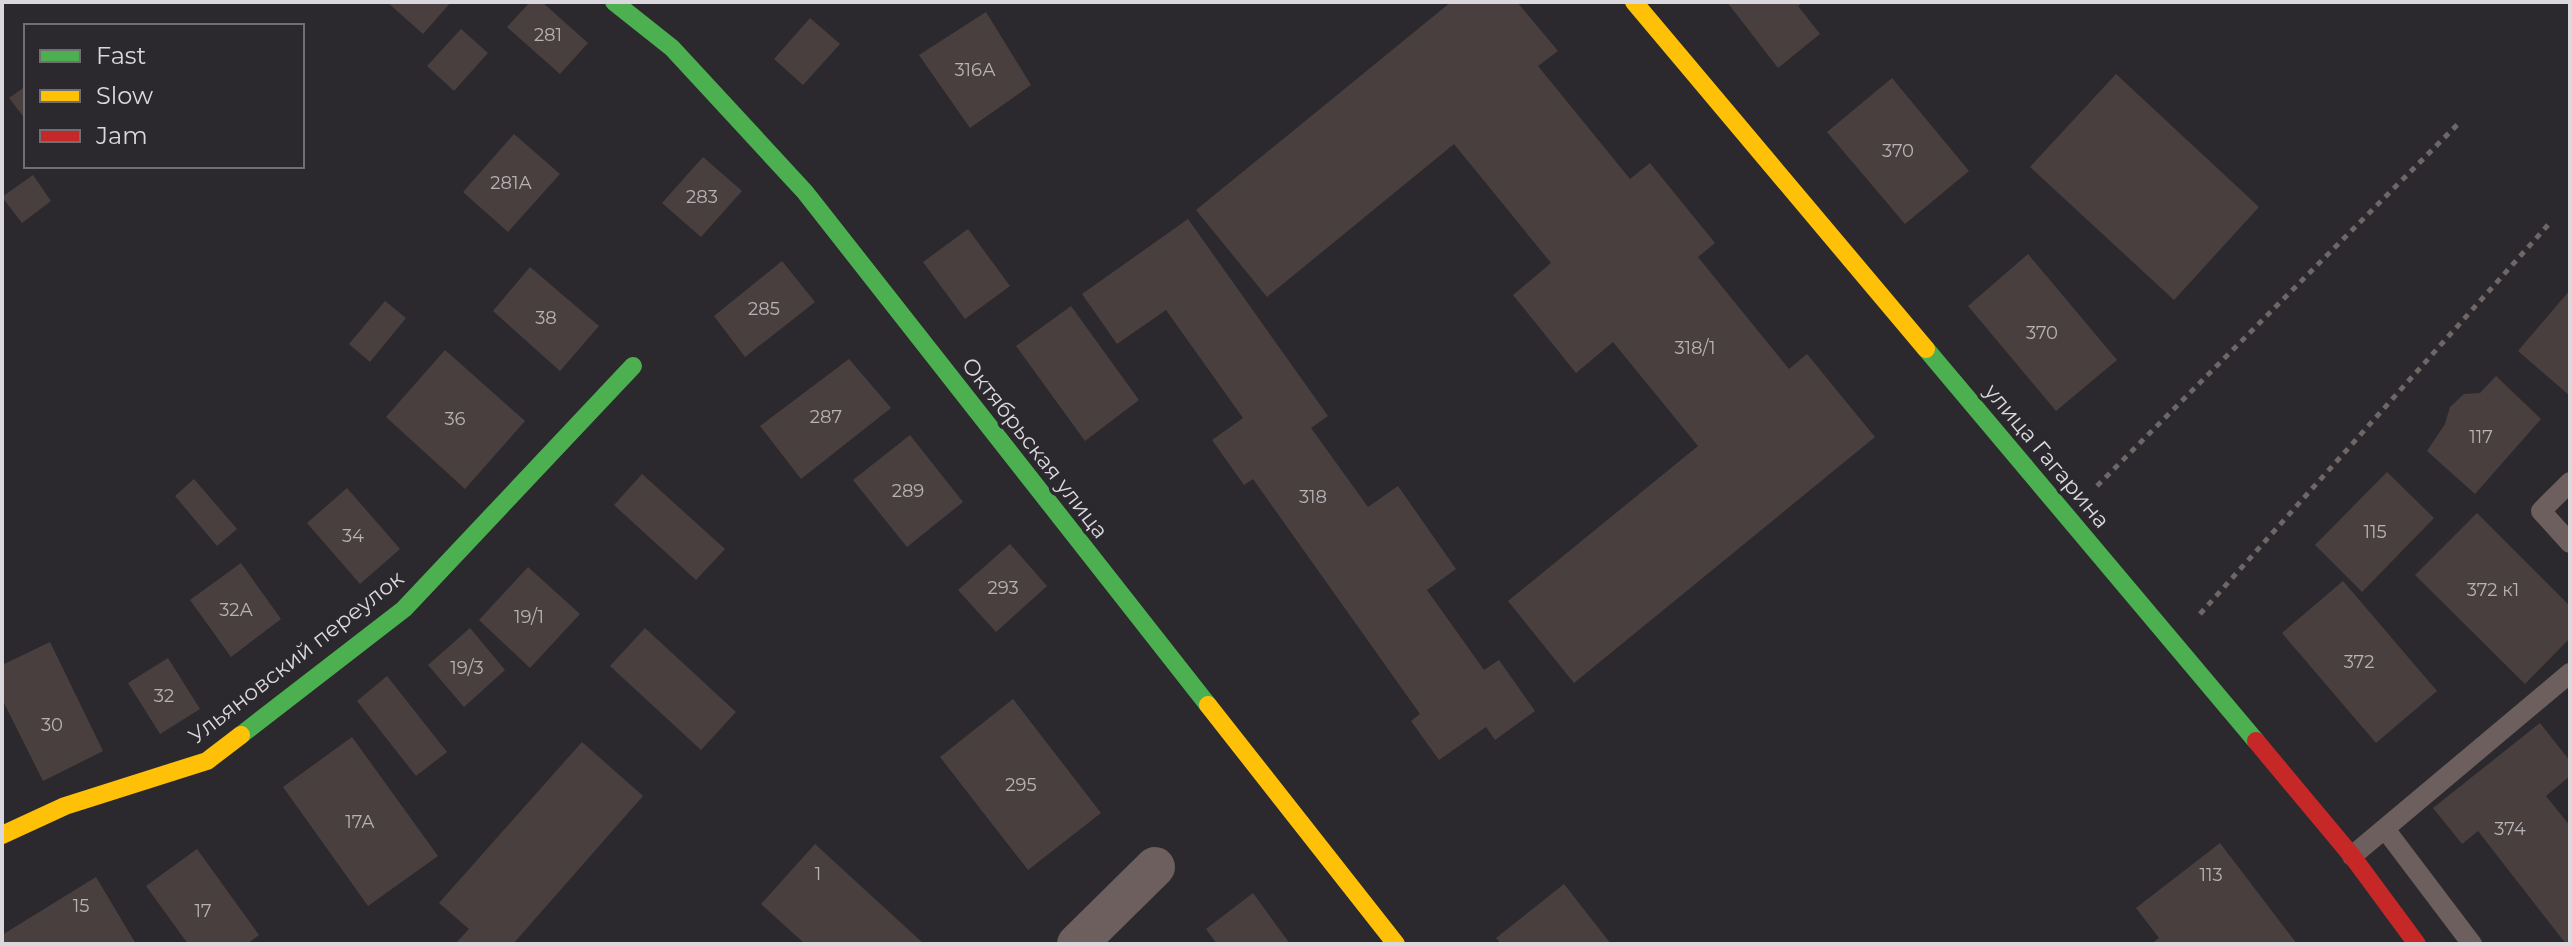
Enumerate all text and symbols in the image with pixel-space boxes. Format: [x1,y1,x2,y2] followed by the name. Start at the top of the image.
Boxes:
[24,24,304,168] legend
[534,24,562,46] house number: 281
[96,41,147,70] text: Fast
[954,59,996,81] house number: 316А
[96,81,153,110] text: Slow
[95,121,148,150] text: Jam
[1882,140,1914,162] house number: 370
[490,172,532,194] house number: 281А
[686,186,718,208] house number: 283
[748,298,780,320] house number: 285
[535,307,557,329] house number: 38
[2026,322,2058,344] house number: 370
[1674,337,1716,359] house number: 318/1
[956,352,1114,544] street label: Октябрьская улица
[1978,377,2115,534] street label: улица Гагарина
[810,406,842,428] house number: 287
[444,408,466,430] house number: 36
[2469,426,2493,448] house number: 117
[892,480,924,502] house number: 289
[1299,486,1327,508] house number: 318
[2363,521,2387,543] house number: 115
[342,525,364,547] house number: 34
[183,564,409,749] street label: Ульяновский переулок
[987,577,1019,599] house number: 293
[2467,579,2519,601] house number: 372 к1
[219,599,253,621] house number: 32А
[514,606,544,628] house number: 19/1
[2344,651,2374,673] house number: 372
[450,657,484,679] house number: 19/3
[154,685,174,707] house number: 32
[41,714,63,736] house number: 30
[1005,774,1037,796] house number: 295
[345,811,375,833] house number: 17А
[2494,818,2526,840] house number: 374
[815,863,821,885] house number: 1
[2199,864,2223,886] house number: 113
[73,895,89,917] house number: 15
[194,900,212,922] house number: 17

